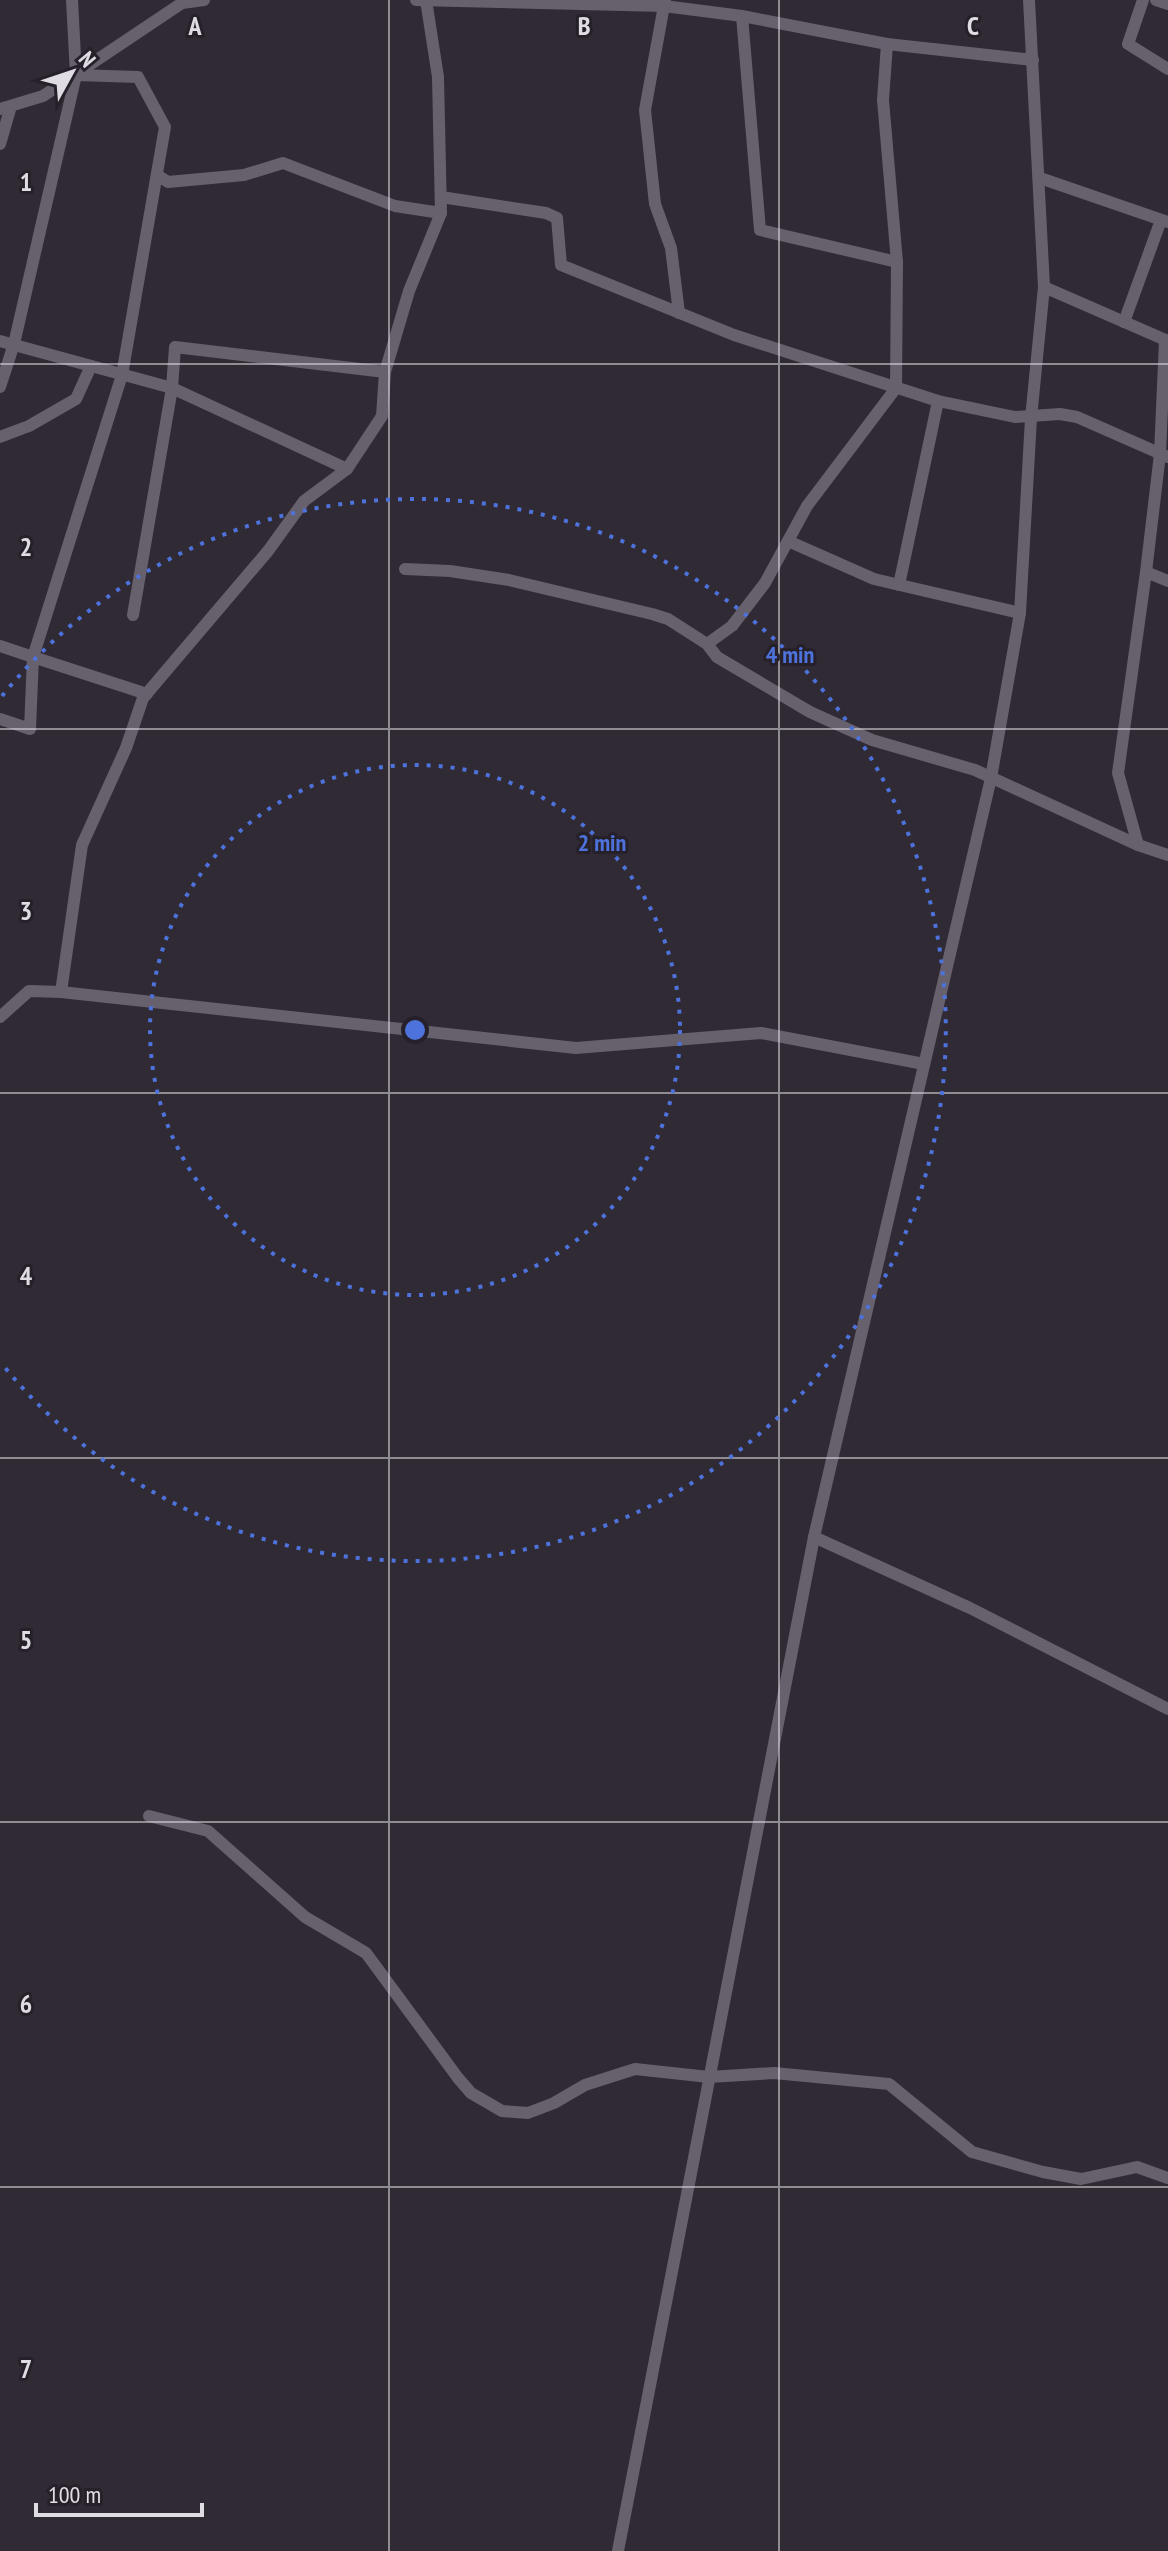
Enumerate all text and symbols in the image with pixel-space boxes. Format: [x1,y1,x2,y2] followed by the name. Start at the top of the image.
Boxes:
[187,9,202,42] text: A
[578,9,591,42] text: B
[967,9,979,42] text: C
[32,32,112,112] north arrow
[73,46,102,73] text: N
[20,165,32,198] text: 1
[20,530,32,563] text: 2
[766,639,814,670] text: 4 min
[578,827,626,858] text: 2 min
[20,894,32,927] text: 3
[401,1016,429,1044] centre of rings
[20,1259,33,1292] text: 4
[20,1623,32,1656] text: 5
[20,1987,32,2020] text: 6
[20,2352,32,2385] text: 7
[36,2467,202,2517] scale bar
[48,2479,101,2510] text: 100 m

